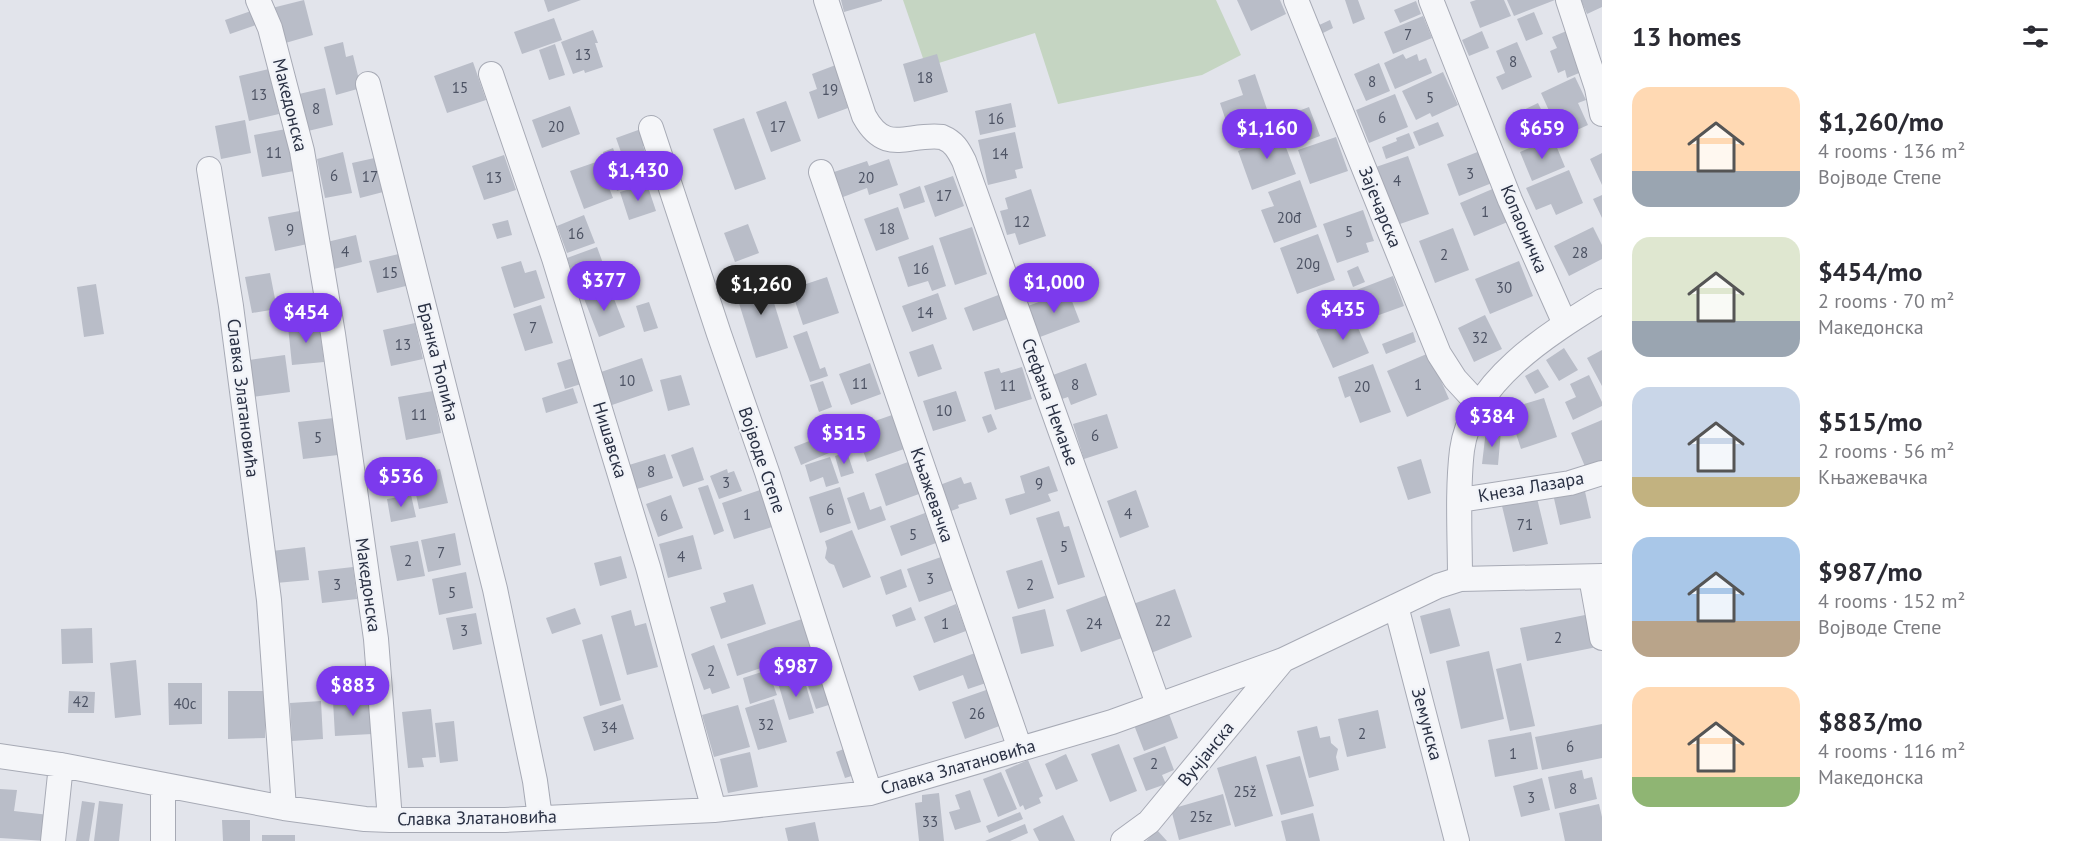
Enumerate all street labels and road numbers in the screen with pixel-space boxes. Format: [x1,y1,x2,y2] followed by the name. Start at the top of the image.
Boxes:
[268,56,313,154] street label: Македонска
[1354,163,1407,251] street label: Зајечарска
[1496,181,1553,276] street label: Копаоничка
[413,300,464,424] street label: Бранка Ћопића
[222,317,265,479] street label: Славка Златановића
[1017,335,1084,469] street label: Стефана Немање
[588,399,633,481] street label: Нишавска
[734,404,791,516] street label: Војводе Степе
[905,444,959,545] street label: Књажевачка
[1476,466,1586,507] street label: Кнеза Лазара
[350,536,386,634] street label: Македонска
[1407,685,1448,763] street label: Земунска
[1172,717,1239,791] street label: Вучјанска
[878,733,1038,800] street label: Славка Златановића
[397,805,557,830] street label: Славка Златановића

